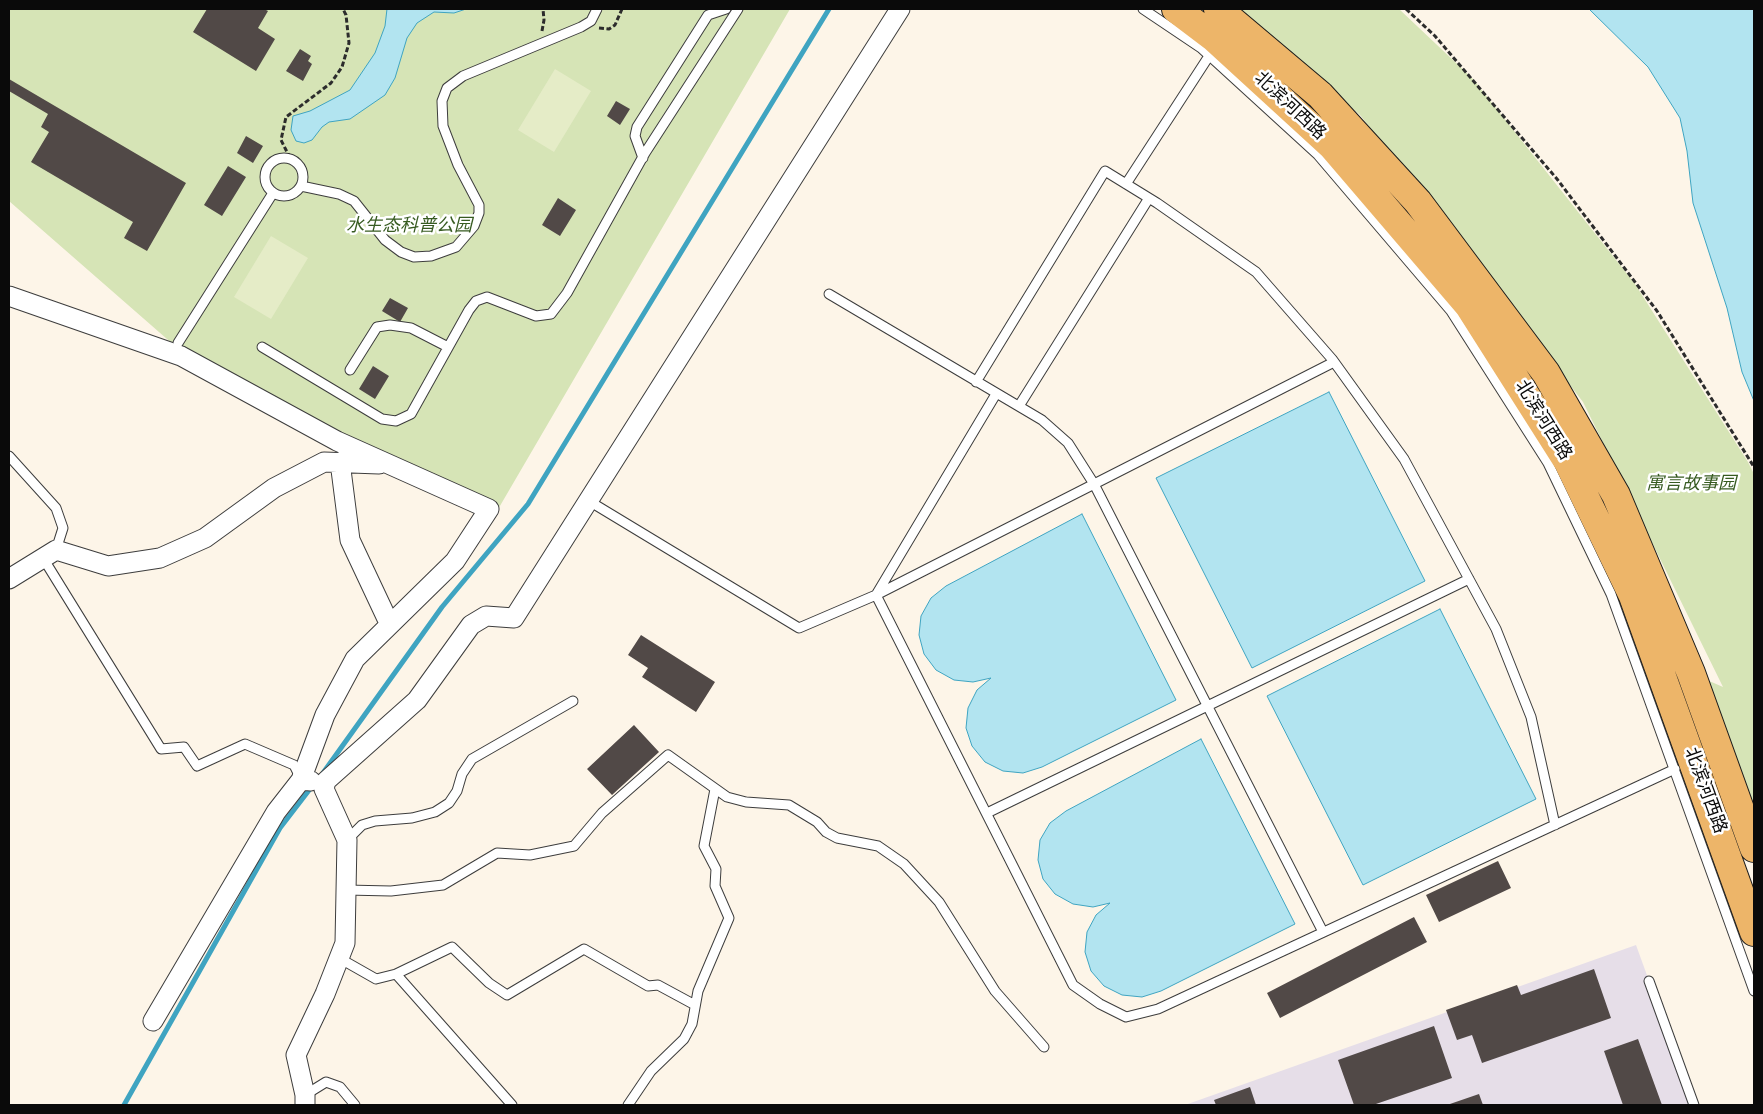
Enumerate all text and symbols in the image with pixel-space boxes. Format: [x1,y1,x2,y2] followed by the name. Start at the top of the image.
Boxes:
[1249,68,1329,146] street label: 北滨河西路
[346,216,472,238] park label: 水生态科普公园
[1509,377,1575,465] street label: 北滨河西路
[1646,474,1736,496] park label: 寓言故事园
[1678,745,1730,837] street label: 北滨河西路

